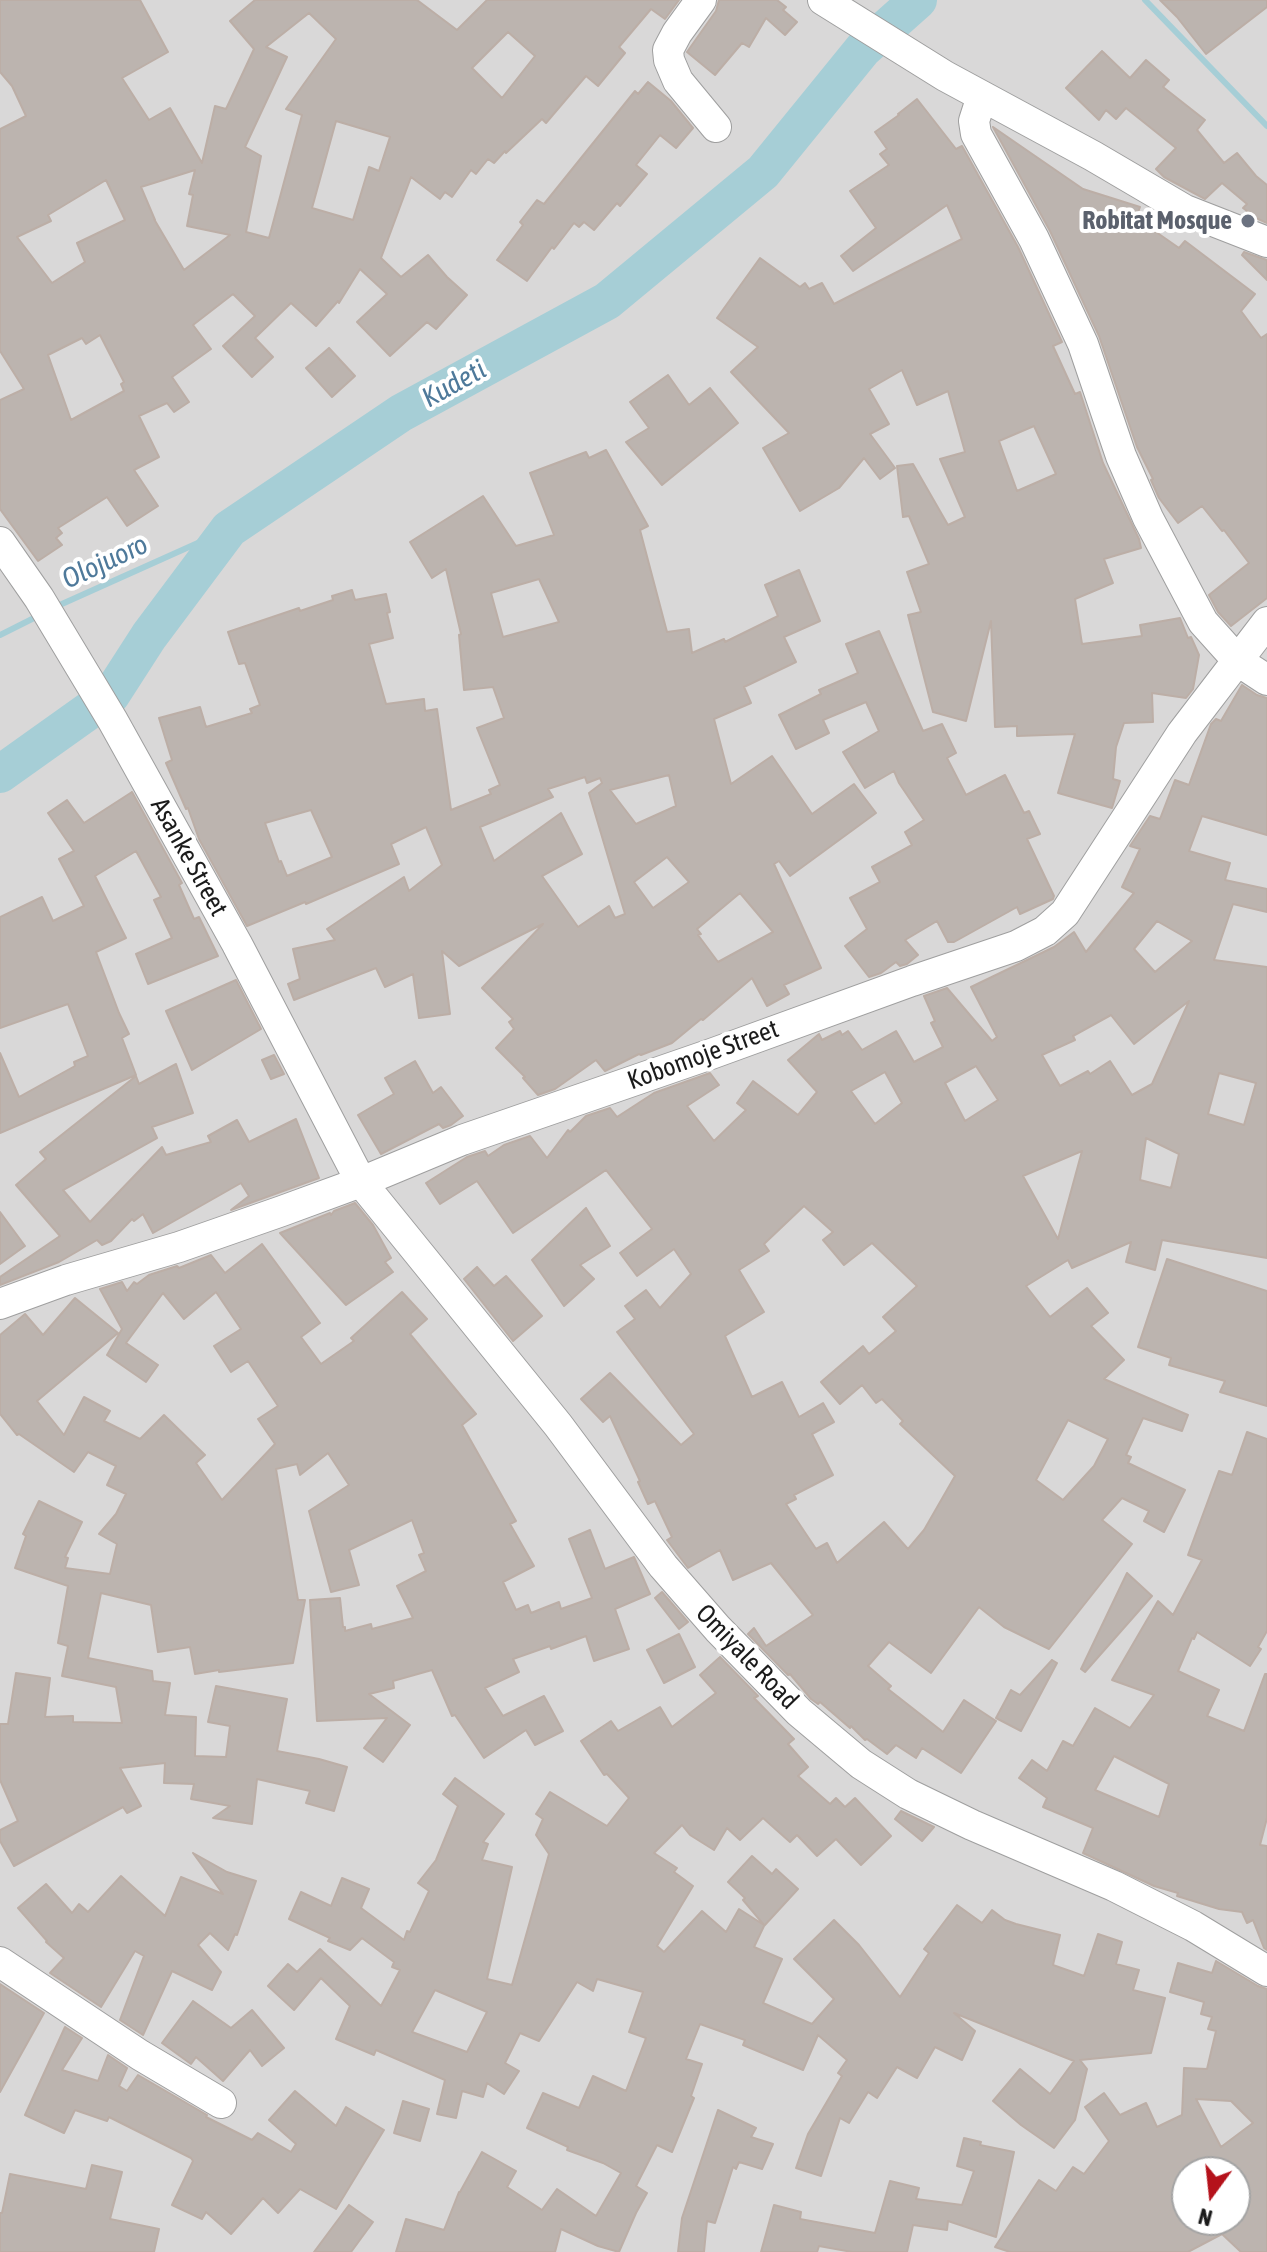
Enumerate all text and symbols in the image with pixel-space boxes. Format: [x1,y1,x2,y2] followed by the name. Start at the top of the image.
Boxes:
[1082,205,1232,237] place label: Robitat Mosque
[1239,212,1257,230] marker: Robitat Mosque
[416,353,492,415] water label: Kudeti
[57,528,153,596] water label: Olojuoro
[144,793,234,921] street label: Asanke Street
[623,1013,783,1097] street label: Kobomoje Street
[689,1598,805,1716] street label: Omiyale Road
[1171,2156,1251,2236] north arrow
[1196,2203,1215,2231] text: N

